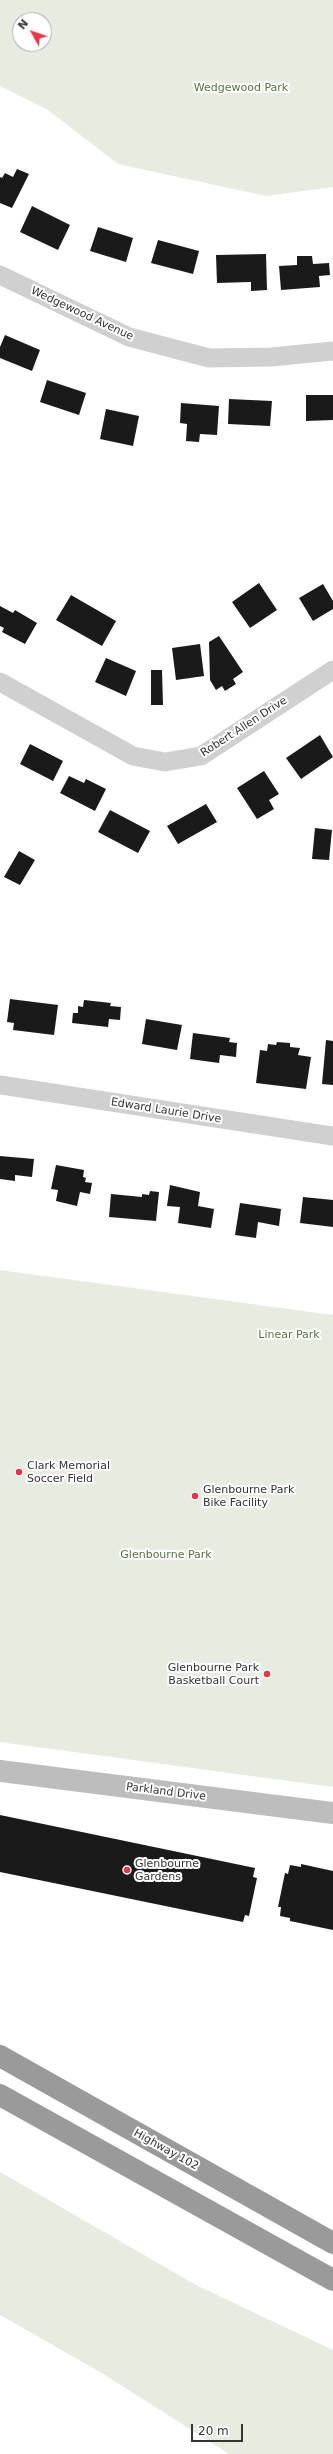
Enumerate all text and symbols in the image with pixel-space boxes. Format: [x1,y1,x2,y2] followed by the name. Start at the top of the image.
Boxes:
[12,12,52,52] north arrow
[15,17,31,32] text: N
[194,81,288,95] park label: Wedgewood Park
[29,284,135,344] street label: Wedgewood Avenue
[198,694,290,760] street label: Robert Allen Drive
[110,1096,222,1126] street label: Edward Laurie Drive
[258,1328,320,1342] park label: Linear Park
[27,1459,110,1485] place label: Clark Memorial Soccer Field
[14,1467,24,1477] marker: Clark Memorial Soccer Field
[203,1483,294,1509] place label: Glenbourne Park Bike Facility
[190,1491,200,1501] marker: Glenbourne Park Bike Facility
[120,1548,212,1562] park label: Glenbourne Park
[168,1661,259,1687] place label: Glenbourne Park Basketball Court
[262,1669,272,1679] marker: Glenbourne Park Basketball Court
[125,1781,207,1803] street label: Parkland Drive
[135,1857,199,1883] place label: Glenbourne Gardens
[122,1865,132,1875] marker: Glenbourne Gardens
[131,2127,201,2173] street label: Highway 102
[193,2416,245,2442] scale bar
[198,2424,229,2438] text: 20 m

